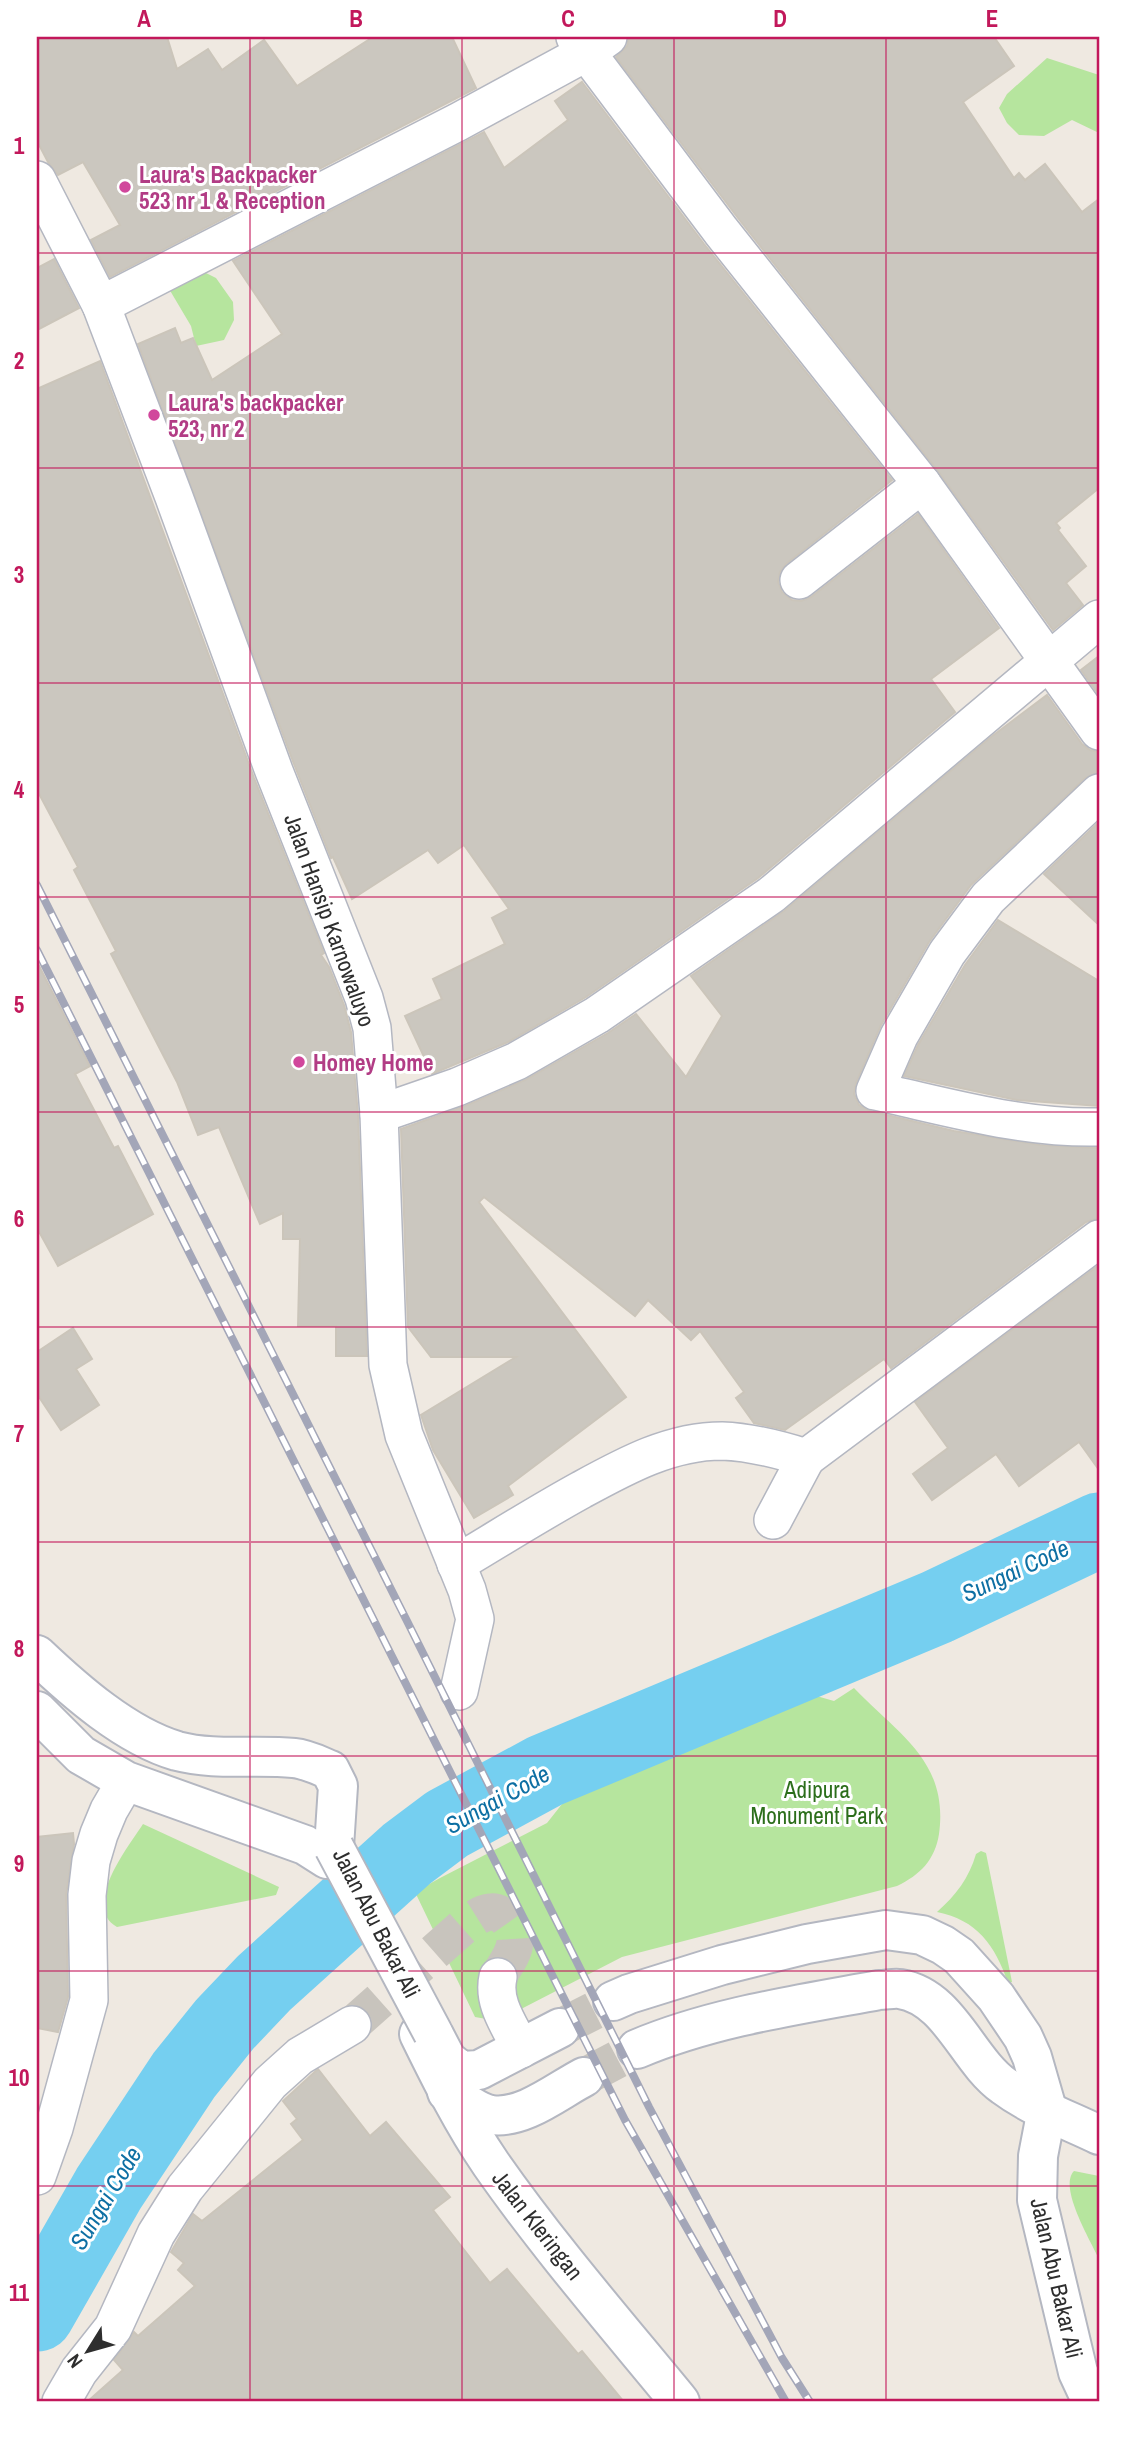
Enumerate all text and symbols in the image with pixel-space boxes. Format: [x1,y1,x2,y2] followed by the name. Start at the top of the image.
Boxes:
[137,3,151,34] text: A
[349,3,363,34] text: B
[561,3,575,34] text: C
[773,3,787,34] text: D
[986,3,998,34] text: E
[14,130,25,161] text: 1
[139,159,326,216] place label: Laura's Backpacker 523 nr 1 & Reception
[117,179,133,195] marker: Laura's Backpacker 523 nr 1 & Reception
[14,345,24,376] text: 2
[168,387,344,444] place label: Laura's backpacker 523, nr 2
[146,407,162,423] marker: Laura's backpacker 523, nr 2
[14,559,24,590] text: 3
[14,774,25,805] text: 4
[277,809,383,1031] street label: Jalan Hansip Karnowaluyo
[14,989,24,1020] text: 5
[313,1047,434,1078] place label: Homey Home
[291,1054,307,1070] marker: Homey Home
[14,1203,24,1234] text: 6
[14,1418,24,1449] text: 7
[956,1531,1074,1609] water label: Sungai Code
[14,1633,24,1664] text: 8
[439,1757,555,1841] water label: Sungai Code
[750,1774,884,1831] park label: Adipura Monument Park
[326,1843,428,2003] street label: Jalan Abu Bakar Ali
[14,1848,24,1879] text: 9
[9,2062,29,2093] text: 10
[62,2140,148,2255] water label: Sungai Code
[485,2164,591,2286] street label: Jalan Kleringan
[1023,2195,1091,2361] street label: Jalan Abu Bakar Ali
[9,2277,29,2308] text: 11
[52,2316,122,2386] north arrow
[61,2349,88,2374] text: N

